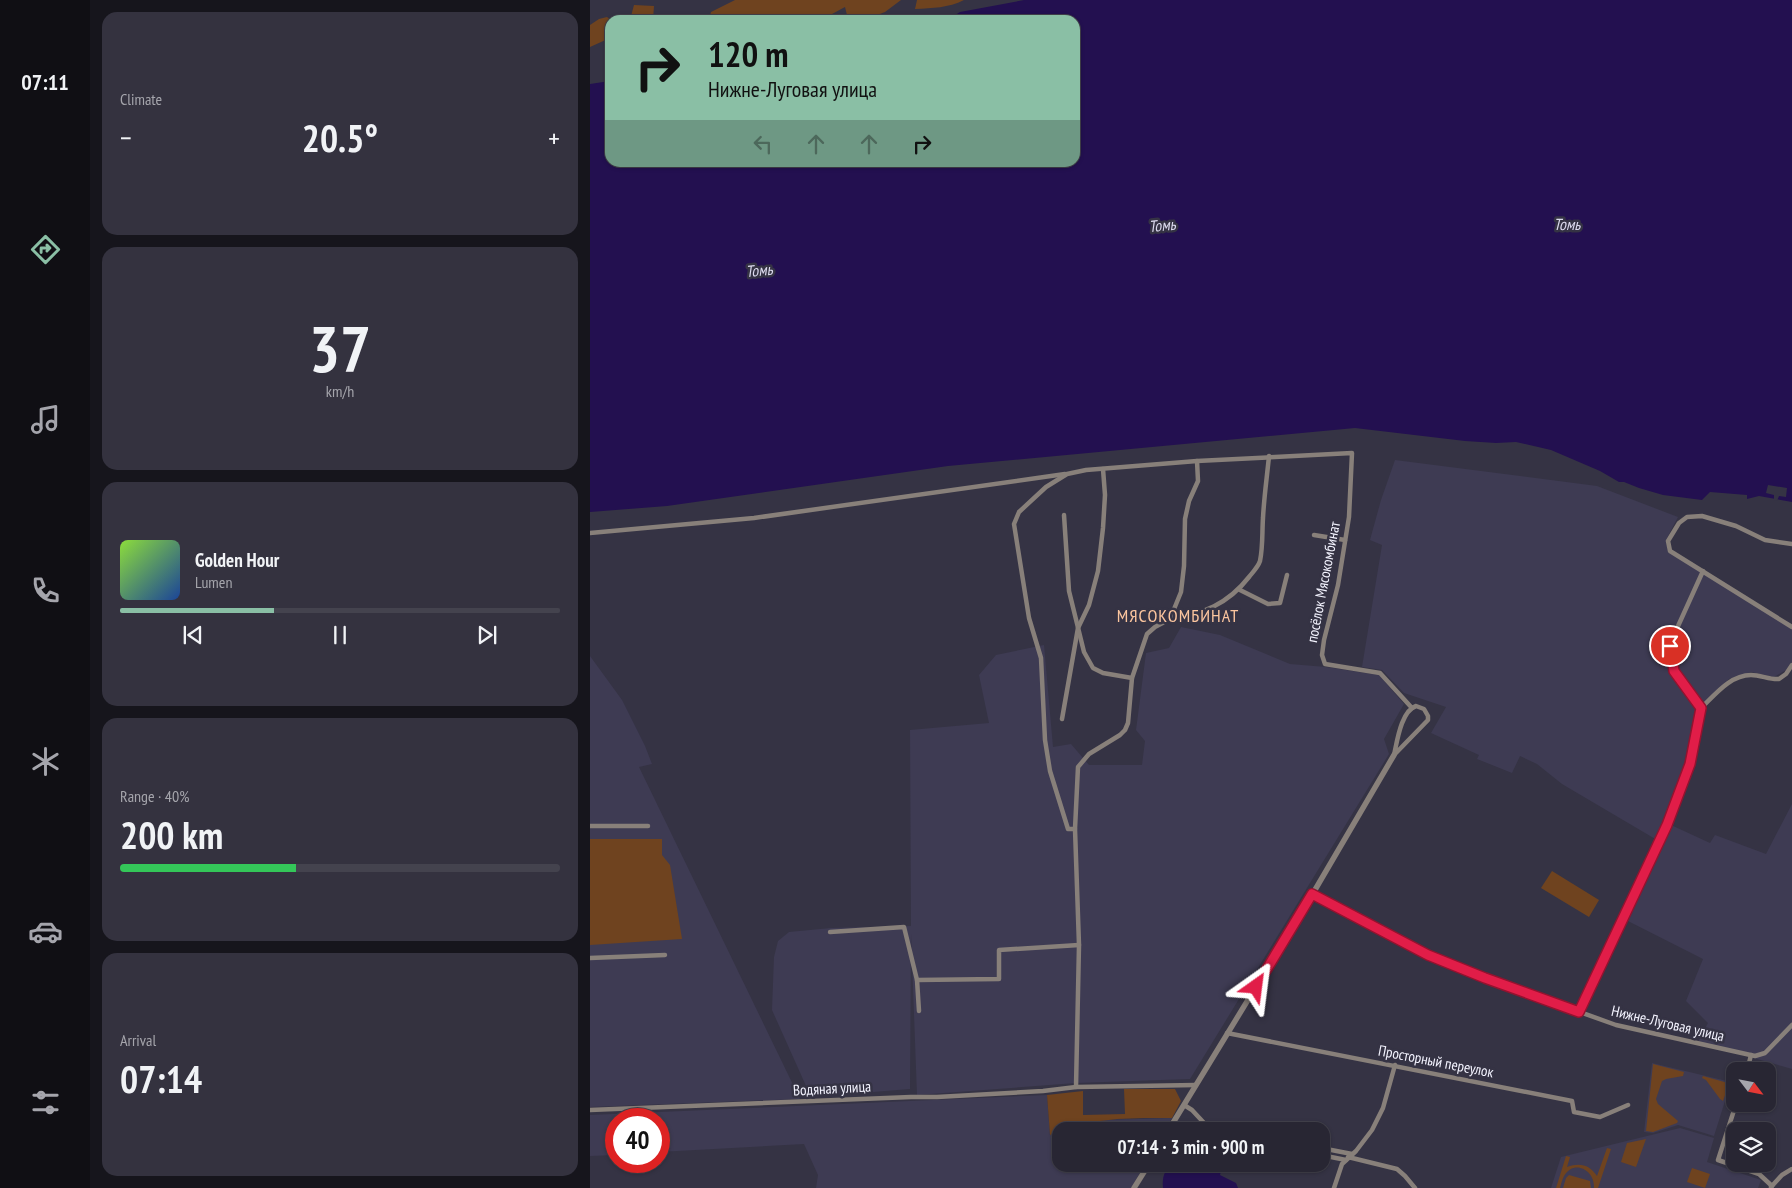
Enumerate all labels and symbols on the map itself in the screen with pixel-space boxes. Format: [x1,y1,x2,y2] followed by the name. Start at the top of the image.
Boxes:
[1148,214,1177,236] water label: Томь
[1554,214,1581,234] water label: Томь
[745,259,774,281] water label: Томь
[1302,520,1344,644] street label: посёлок Мясокомбинат
[1117,604,1239,627] district label: МЯСОКОМБИНАТ
[1649,625,1691,667] pin
[1229,960,1281,1012] position arrow
[1610,1001,1726,1045] street label: Нижне-Луговая улица
[1377,1041,1495,1082] street label: Просторный переулок
[1726,1062,1776,1112] north arrow
[792,1076,872,1100] street label: Водяная улица
[605,1108,670,1173] speed limit sign: 40

